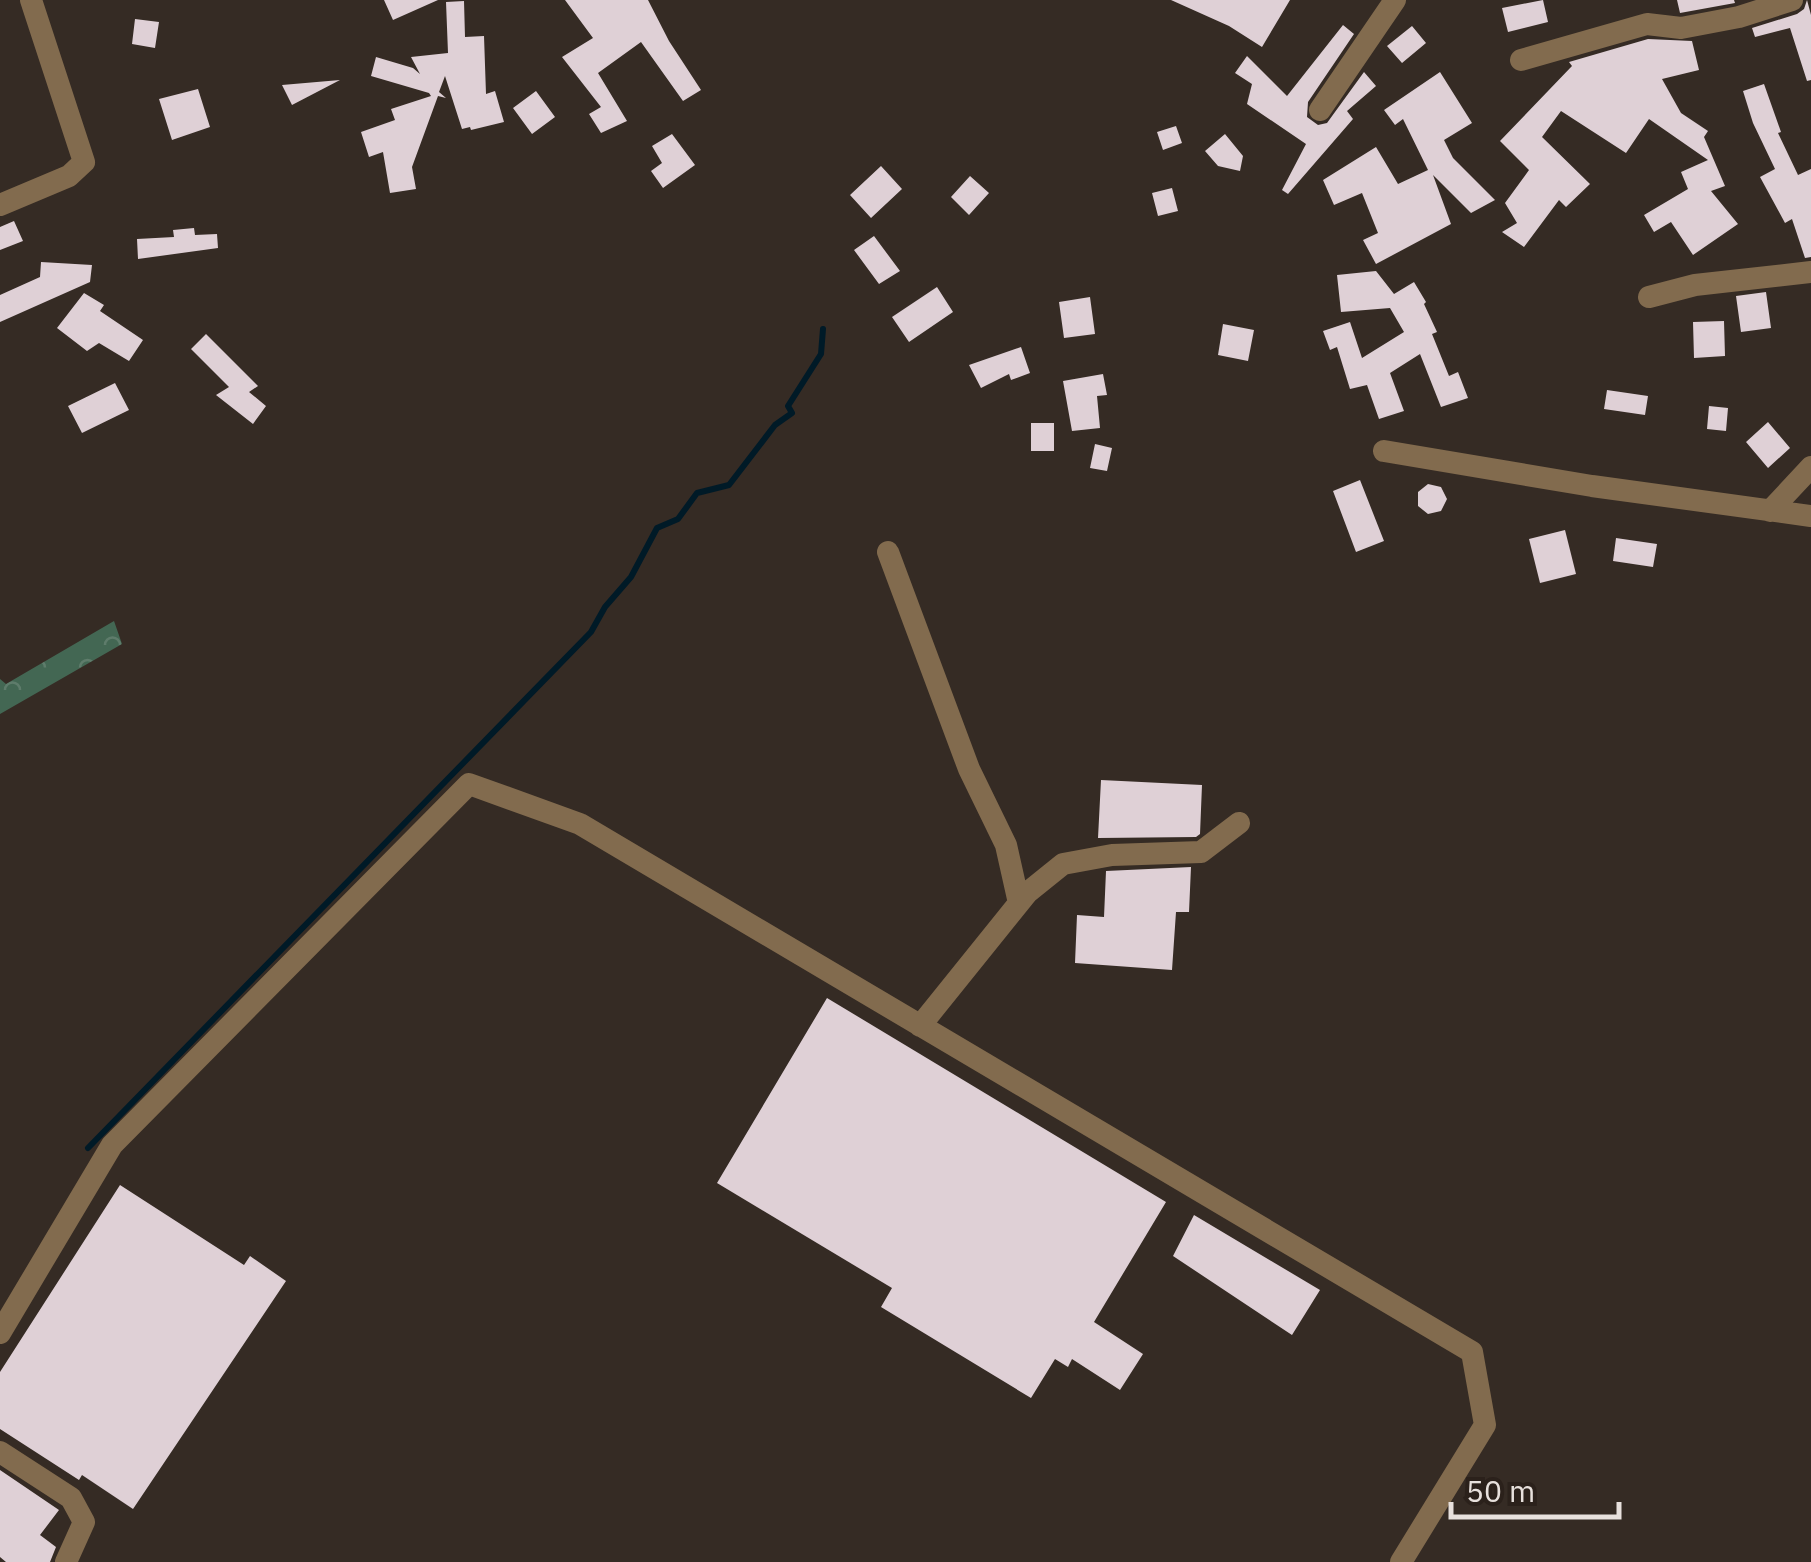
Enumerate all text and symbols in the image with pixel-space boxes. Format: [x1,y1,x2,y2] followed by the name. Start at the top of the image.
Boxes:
[1451,1457,1618,1519] scale bar
[1466,1471,1535,1510] text: 50 m

